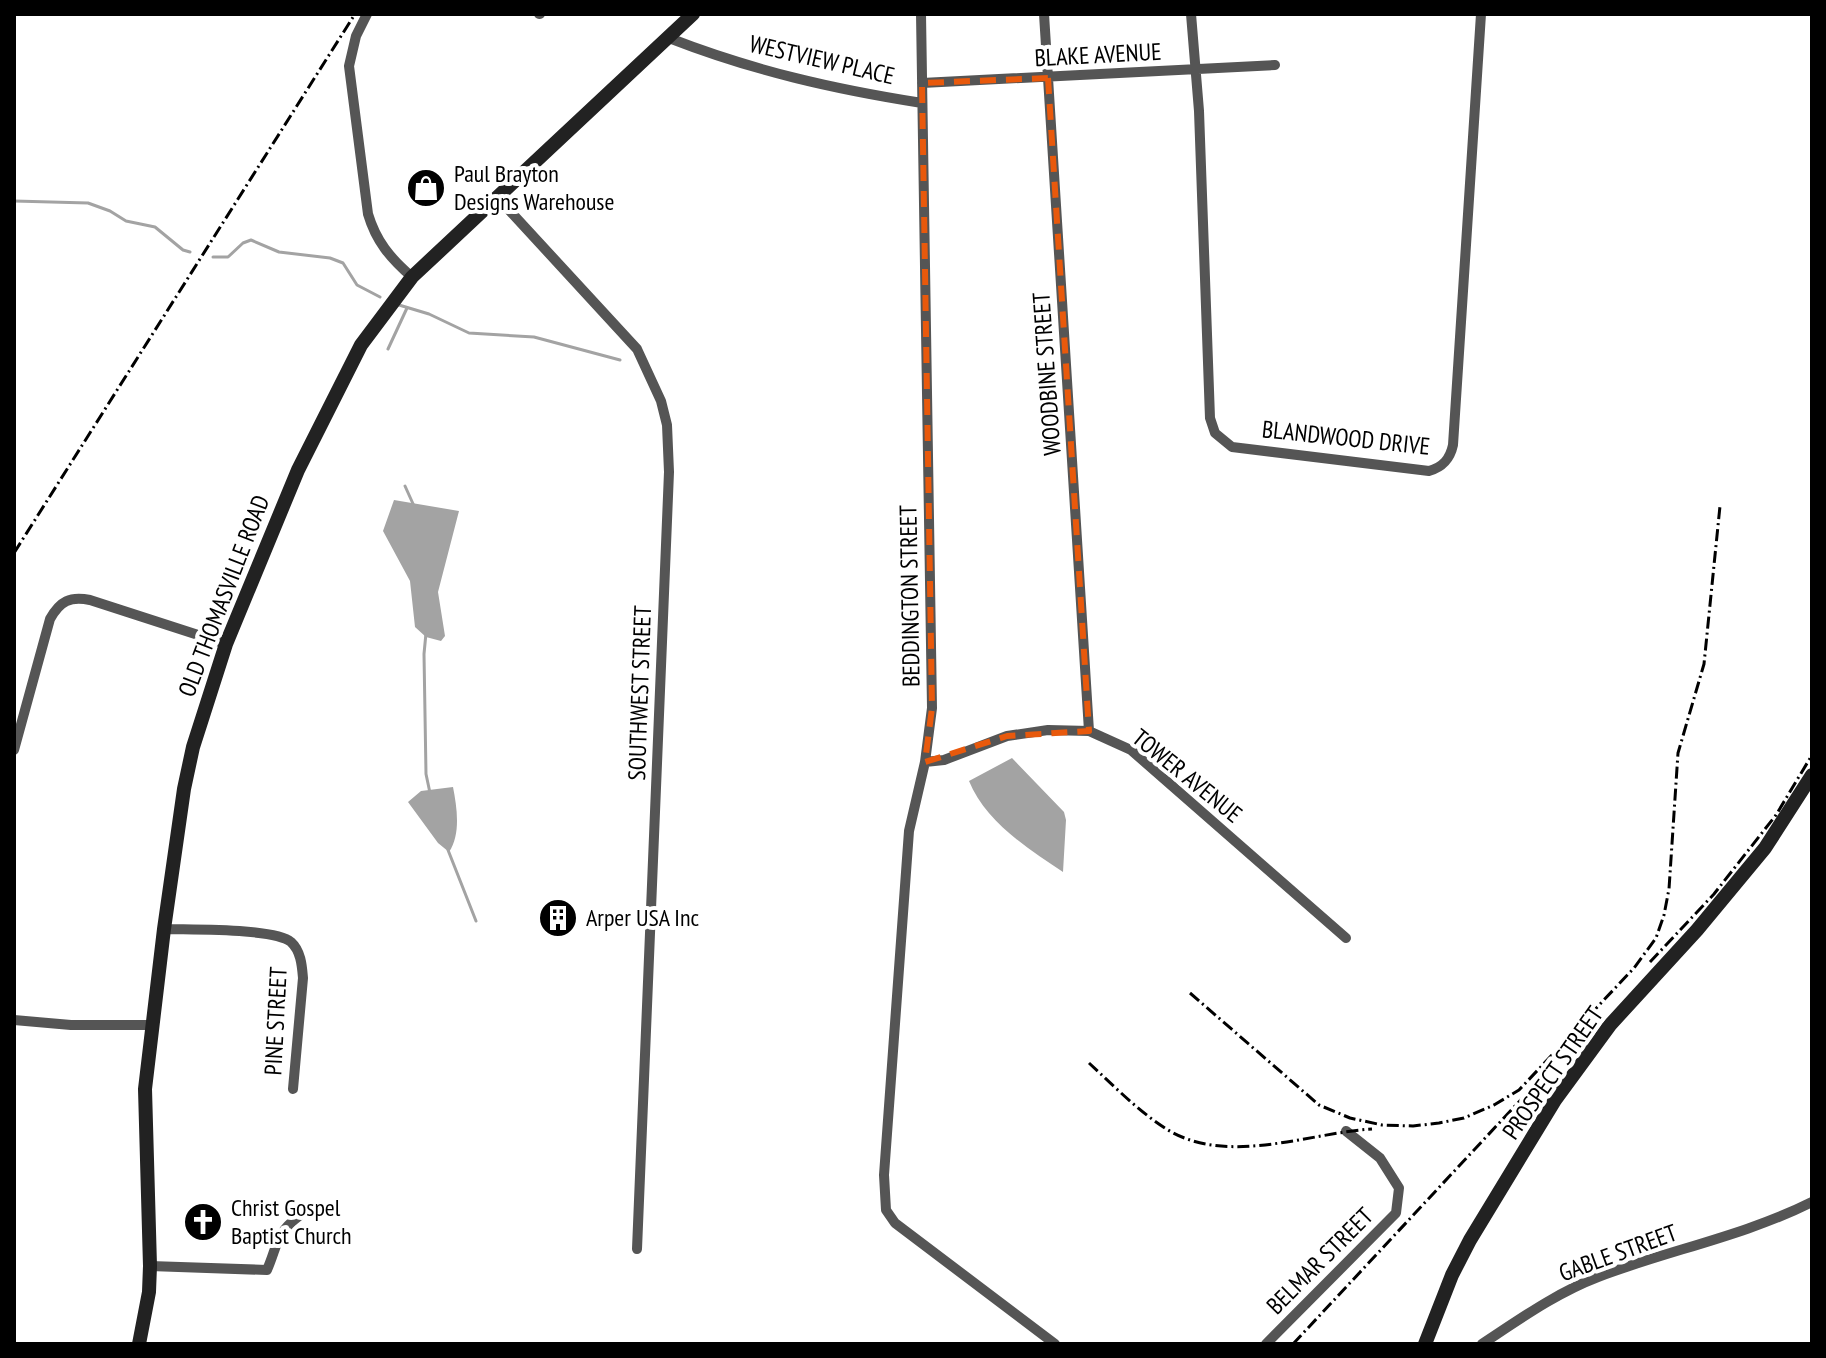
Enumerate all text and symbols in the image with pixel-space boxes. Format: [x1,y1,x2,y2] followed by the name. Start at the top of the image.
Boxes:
[746,28,898,91] street label: WESTVIEW PLACE
[1034,36,1162,73] street label: BLAKE AVENUE
[454,158,614,217] place label: Paul Brayton Designs Warehouse
[405,167,447,209] shop icon: Paul Brayton Designs Warehouse
[1025,291,1068,457] street label: WOODBINE STREET
[1261,413,1432,462] street label: BLANDWOOD DRIVE
[171,491,276,701] street label: OLD THOMASVILLE ROAD
[892,504,927,687] street label: BEDDINGTON STREET
[621,605,658,781] street label: SOUTHWEST STREET
[1126,722,1249,829] street label: TOWER AVENUE
[537,897,579,939] building icon: Arper USA Inc
[586,902,699,933] place label: Arper USA Inc
[257,966,294,1076] street label: PINE STREET
[1495,1000,1610,1145] street label: PROSPECT STREET
[231,1192,352,1251] place label: Christ Gospel Baptist Church
[1260,1200,1380,1321] street label: BELMAR STREET
[182,1201,224,1243] church icon: Christ Gospel Baptist Church
[1554,1217,1681,1288] street label: GABLE STREET

